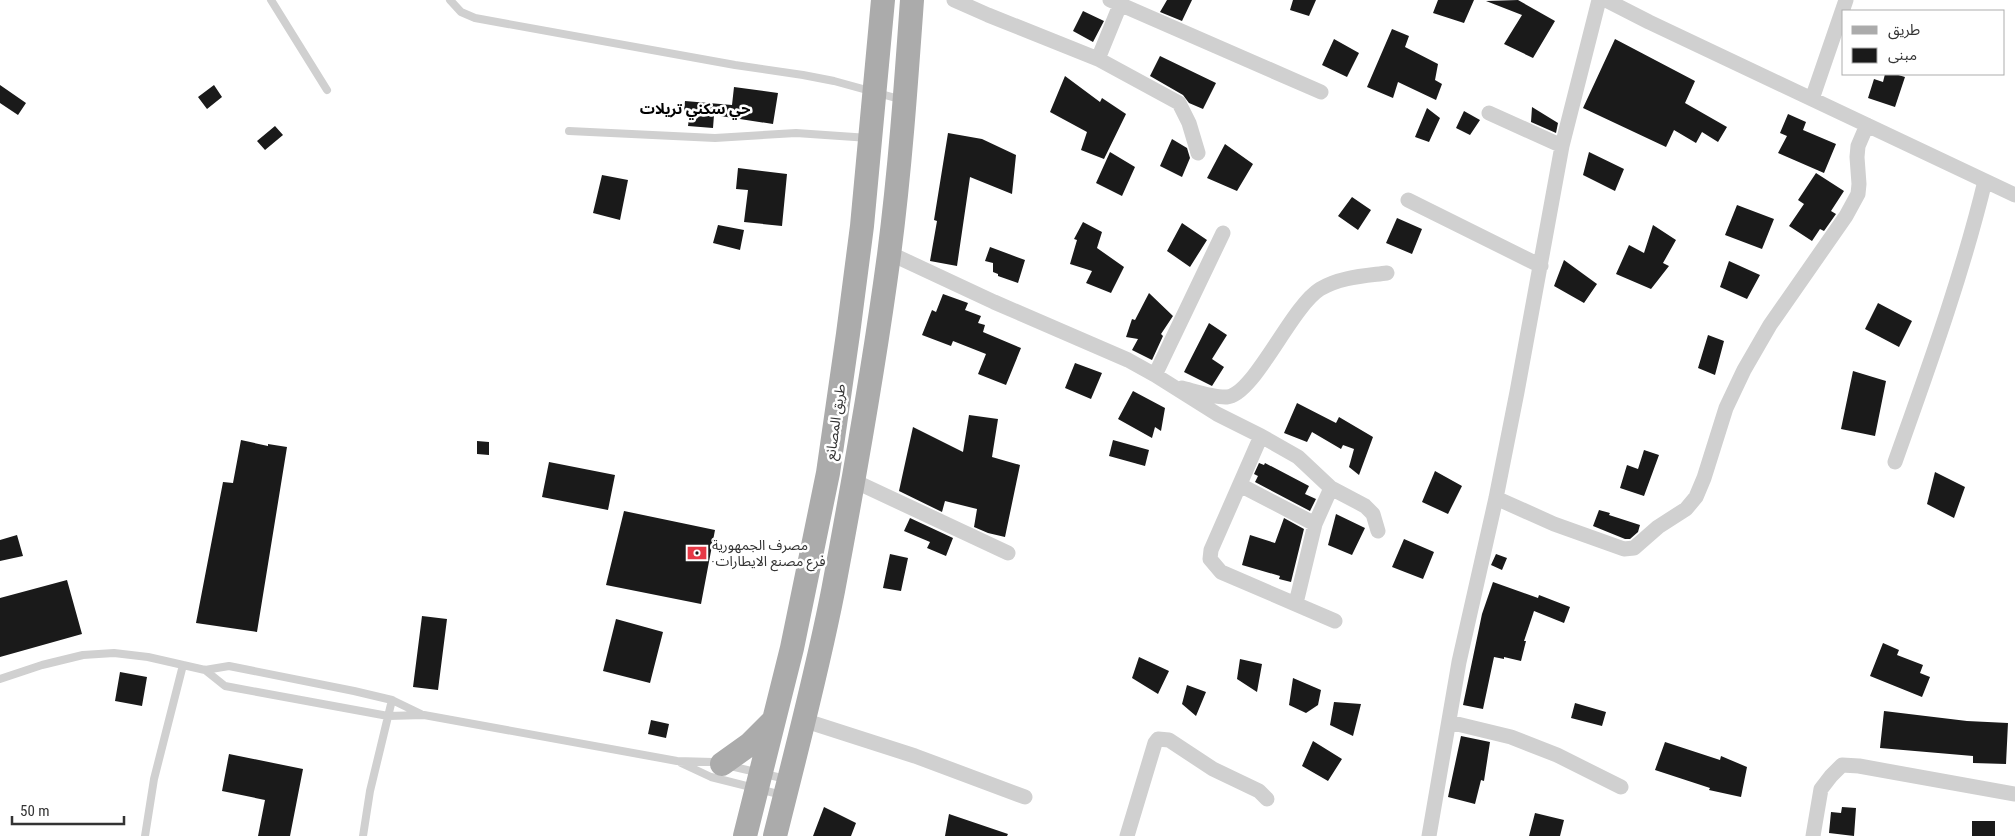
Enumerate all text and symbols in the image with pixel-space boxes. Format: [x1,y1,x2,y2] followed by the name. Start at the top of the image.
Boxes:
[1842,10,2005,75] legend
[1888,21,1920,40] text: طريق
[1888,46,1917,64] text: مبنى
[640,100,751,120] district label: حي سكني تريلات
[822,383,851,462] street label: طريق المصانع
[712,537,825,572] place label: مصرف الجمهورية -فرع مصنع الايطارات
[686,542,708,564] bank icon: مصرف الجمهورية -فرع مصنع الايطارات
[12,794,125,826] scale bar
[20,802,50,820] text: 50 m

